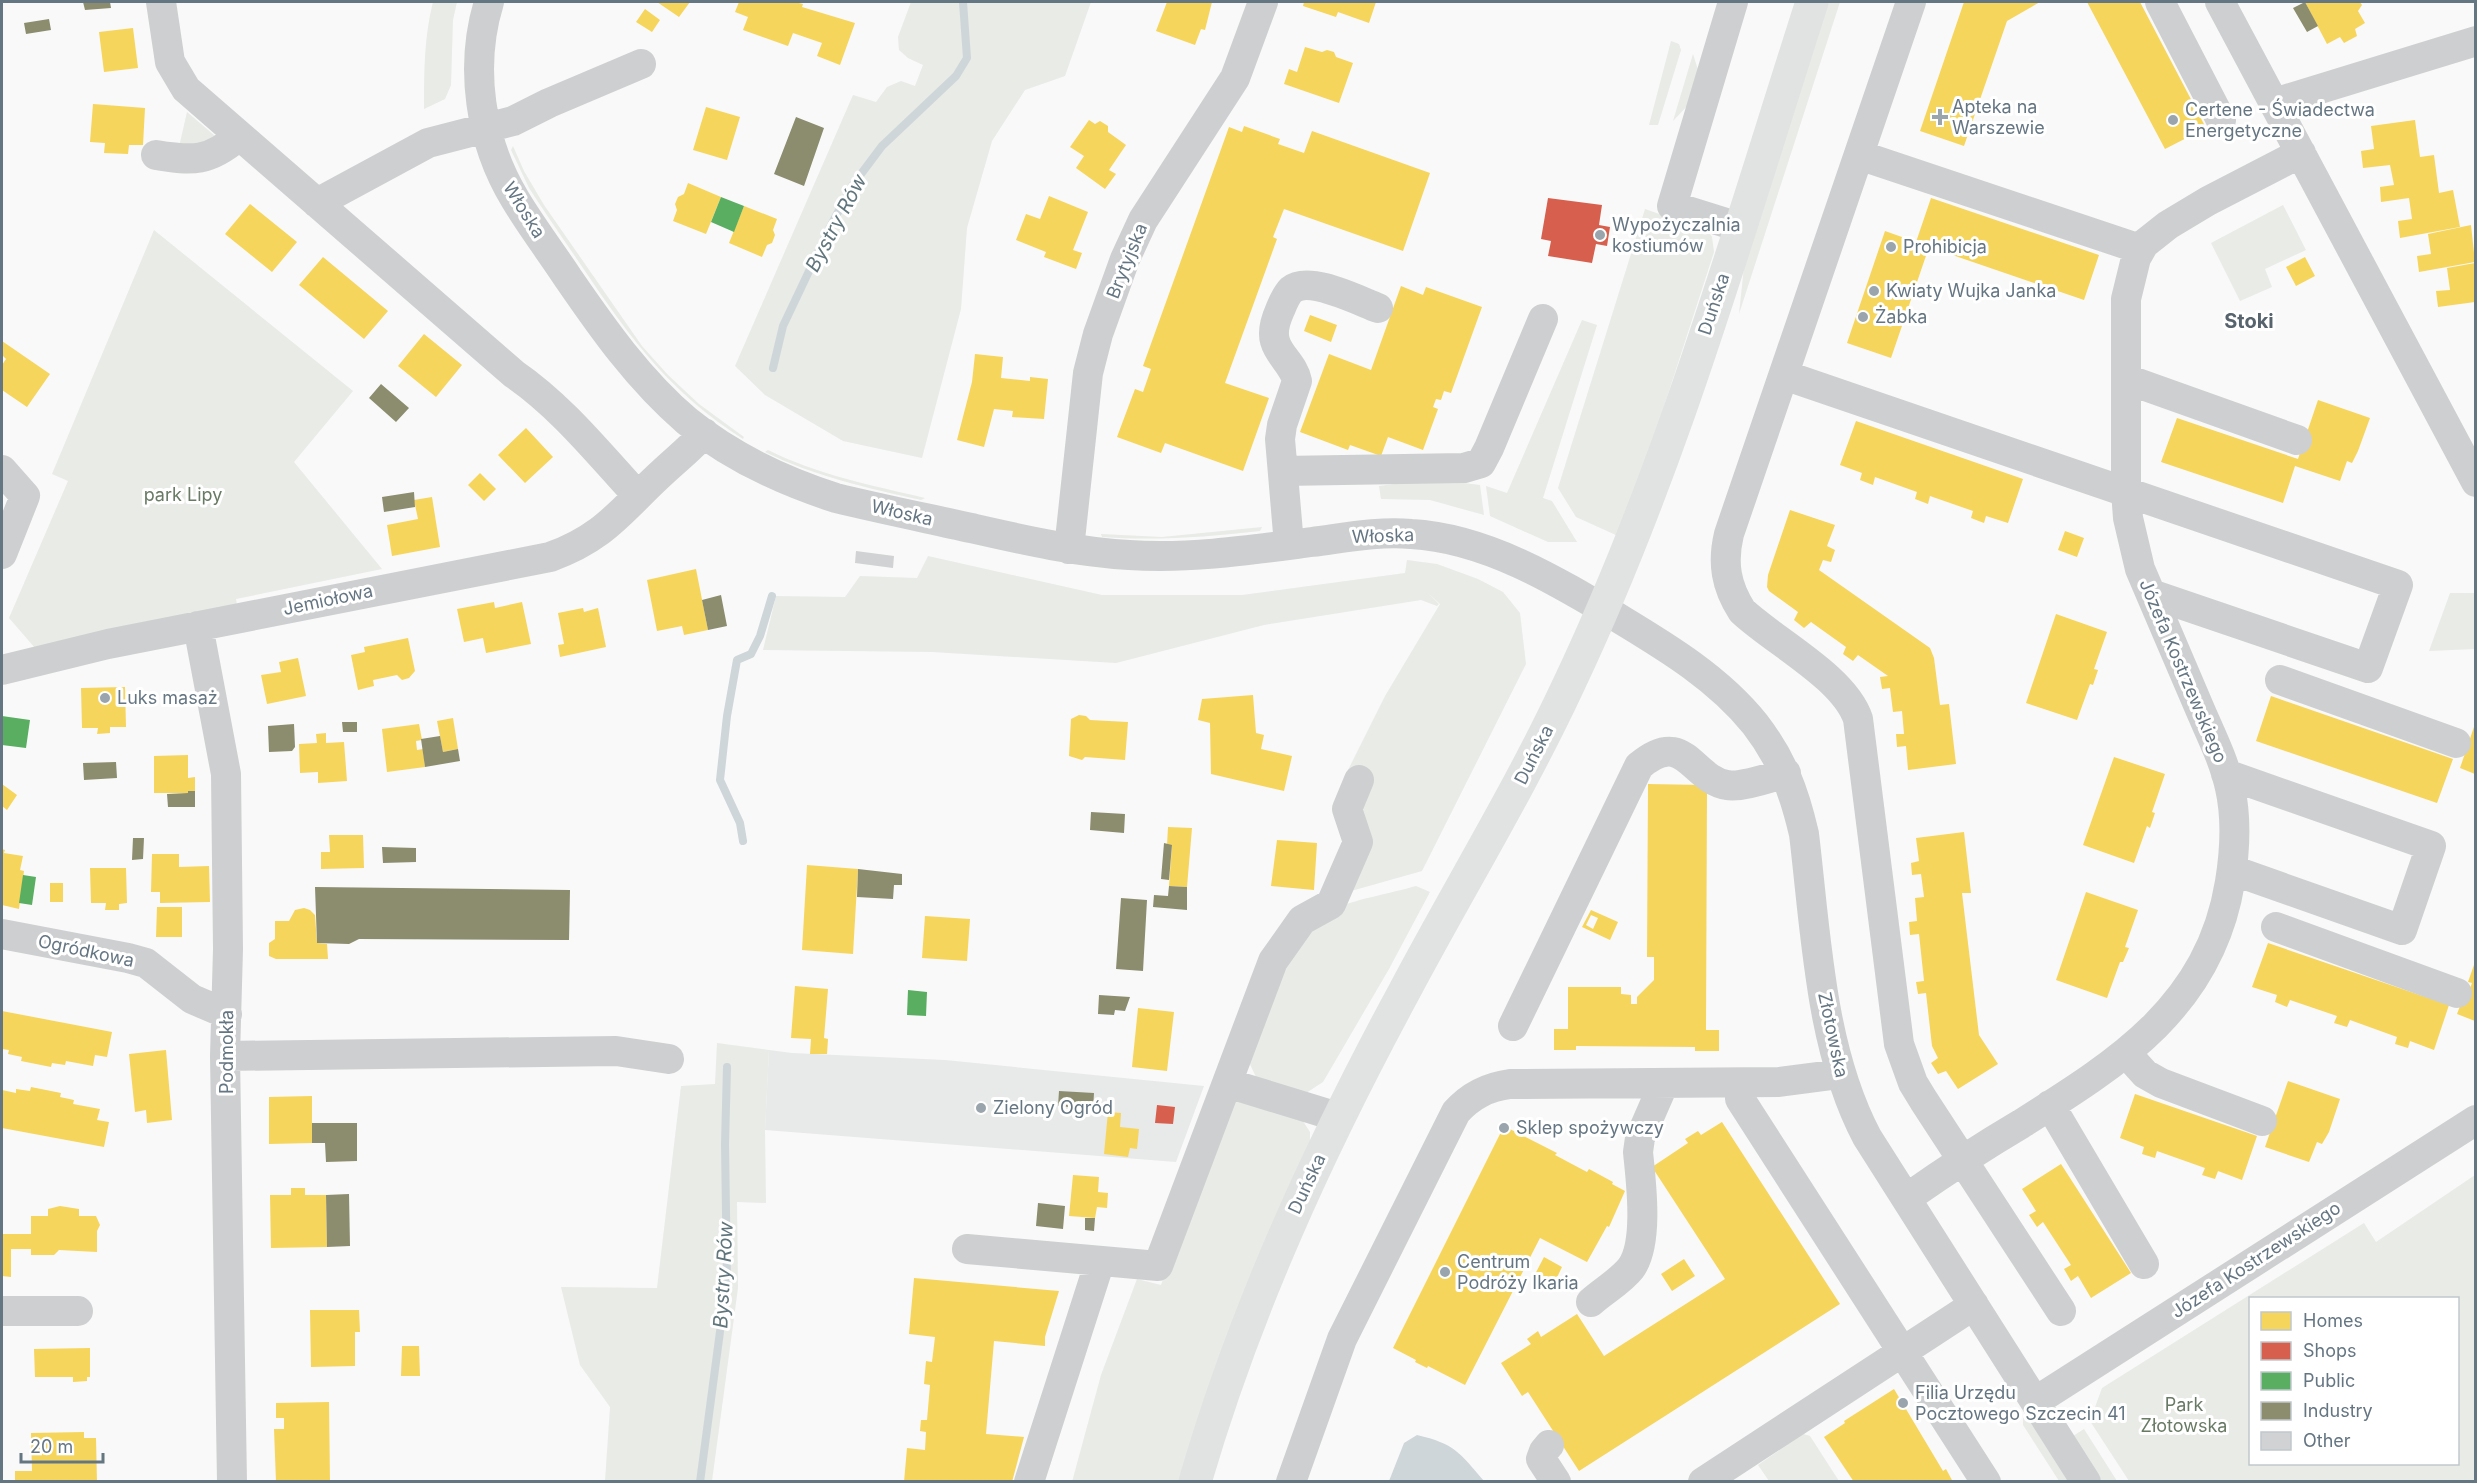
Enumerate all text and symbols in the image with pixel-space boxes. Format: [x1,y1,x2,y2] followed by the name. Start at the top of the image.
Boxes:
[1952,96,2045,138] place label: Apteka na Warszewie
[2185,98,2375,141] place label: Certene - Świadectwa Energetyczne
[1933,110,1947,124] marker: Apteka na Warszewie
[2166,113,2180,127] marker: Certene - Świadectwa Energetyczne
[800,170,872,276] water label: Bystry Rów
[499,178,550,242] street label: Włoska
[1612,214,1741,256] place label: Wypożyczalnia kostiumów
[1102,220,1151,302] street label: Brytyjska
[1593,228,1607,242] marker: Wypożyczalnia kostiumów
[1903,236,1987,257] place label: Prohibicja
[1884,240,1898,254] marker: Prohibicja
[1694,270,1733,337] street label: Duńska
[1886,280,2056,301] place label: Kwiaty Wujka Janka
[1867,284,1881,298] marker: Kwiaty Wujka Janka
[1875,305,1927,327] place label: Żabka
[2224,309,2274,333] district label: Stoki
[1856,310,1870,324] marker: Żabka
[144,484,222,505] park label: park Lipy
[869,495,935,530] street label: Włoska
[1351,524,1415,547] street label: Włoska
[2135,576,2232,766] street label: Józefa Kostrzewskiego
[281,580,375,619] street label: Jemiołowa
[117,687,218,708] place label: Luks masaż
[98,691,112,705] marker: Luks masaż
[1510,722,1557,788] street label: Duńska
[36,930,136,971] street label: Ogródkowa
[1814,990,1853,1080] street label: Złotowska
[216,1010,237,1094] street label: Podmokła
[993,1097,1113,1118] place label: Zielony Ogród
[974,1101,988,1115] marker: Zielony Ogród
[1516,1117,1664,1138] place label: Sklep spożywczy
[1497,1121,1511,1135] marker: Sklep spożywczy
[1284,1150,1330,1217] street label: Duńska
[2167,1197,2344,1322] street label: Józefa Kostrzewskiego
[708,1220,738,1329] water label: Bystry Rów
[1457,1251,1579,1293] place label: Centrum Podróży Ikaria
[1438,1265,1452,1279] marker: Centrum Podróży Ikaria
[2249,1297,2459,1465] legend
[2303,1310,2363,1331] text: Homes
[2303,1340,2357,1361] text: Shops
[2303,1370,2355,1391] text: Public
[1915,1382,2125,1424] place label: Filia Urzędu Pocztowego Szczecin 41
[2141,1394,2227,1436] park label: Park Złotowska
[1896,1396,1910,1410] marker: Filia Urzędu Pocztowego Szczecin 41
[2303,1400,2373,1421] text: Industry
[21,1426,104,1464] scale bar
[2303,1430,2351,1451] text: Other
[30,1436,73,1457] text: 20 m

